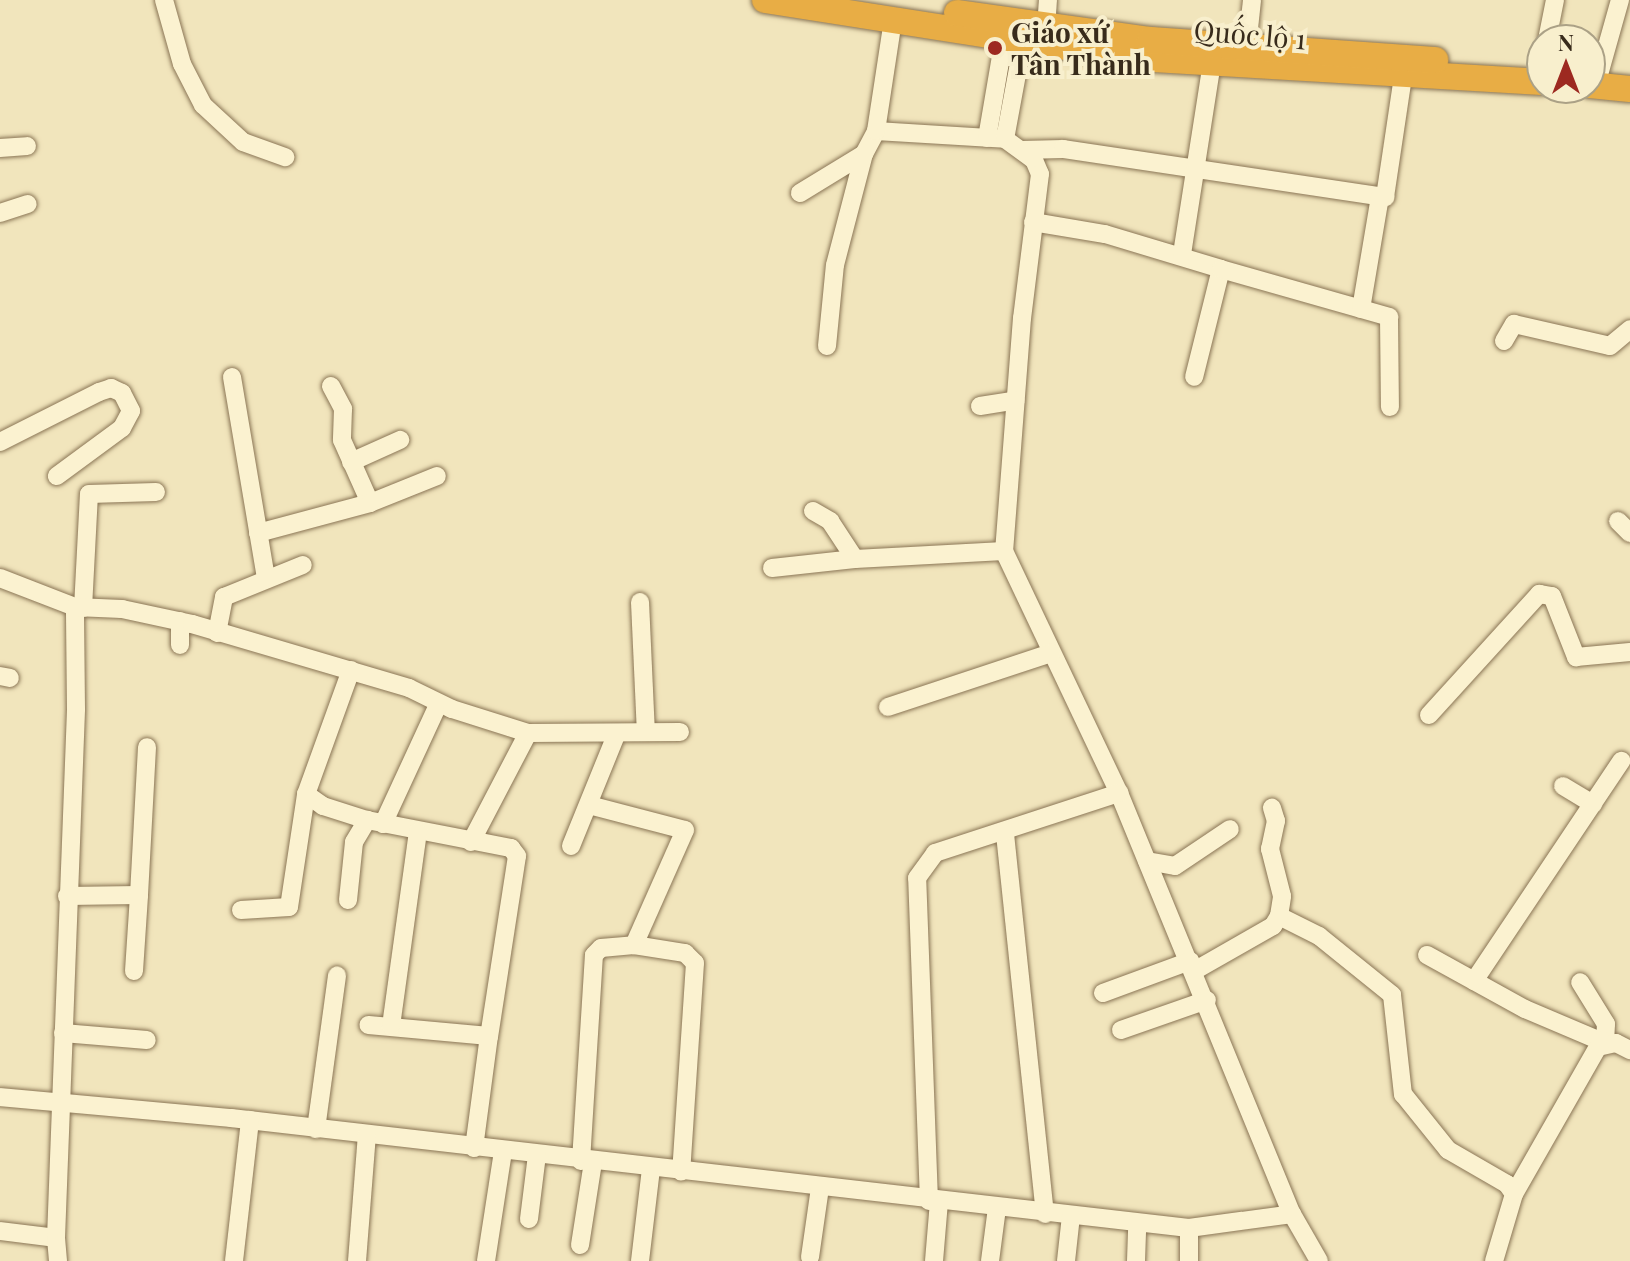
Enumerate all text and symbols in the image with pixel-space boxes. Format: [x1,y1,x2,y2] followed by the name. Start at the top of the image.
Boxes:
[1192,12,1308,56] street label: Quốc lộ 1
[1011,15,1151,81] place label: Giáo xứ Tân Thành
[1526,24,1606,104] north arrow
[1558,27,1574,57] text: N
[986,39,1004,57] marker: Giáo xứ Tân Thành

